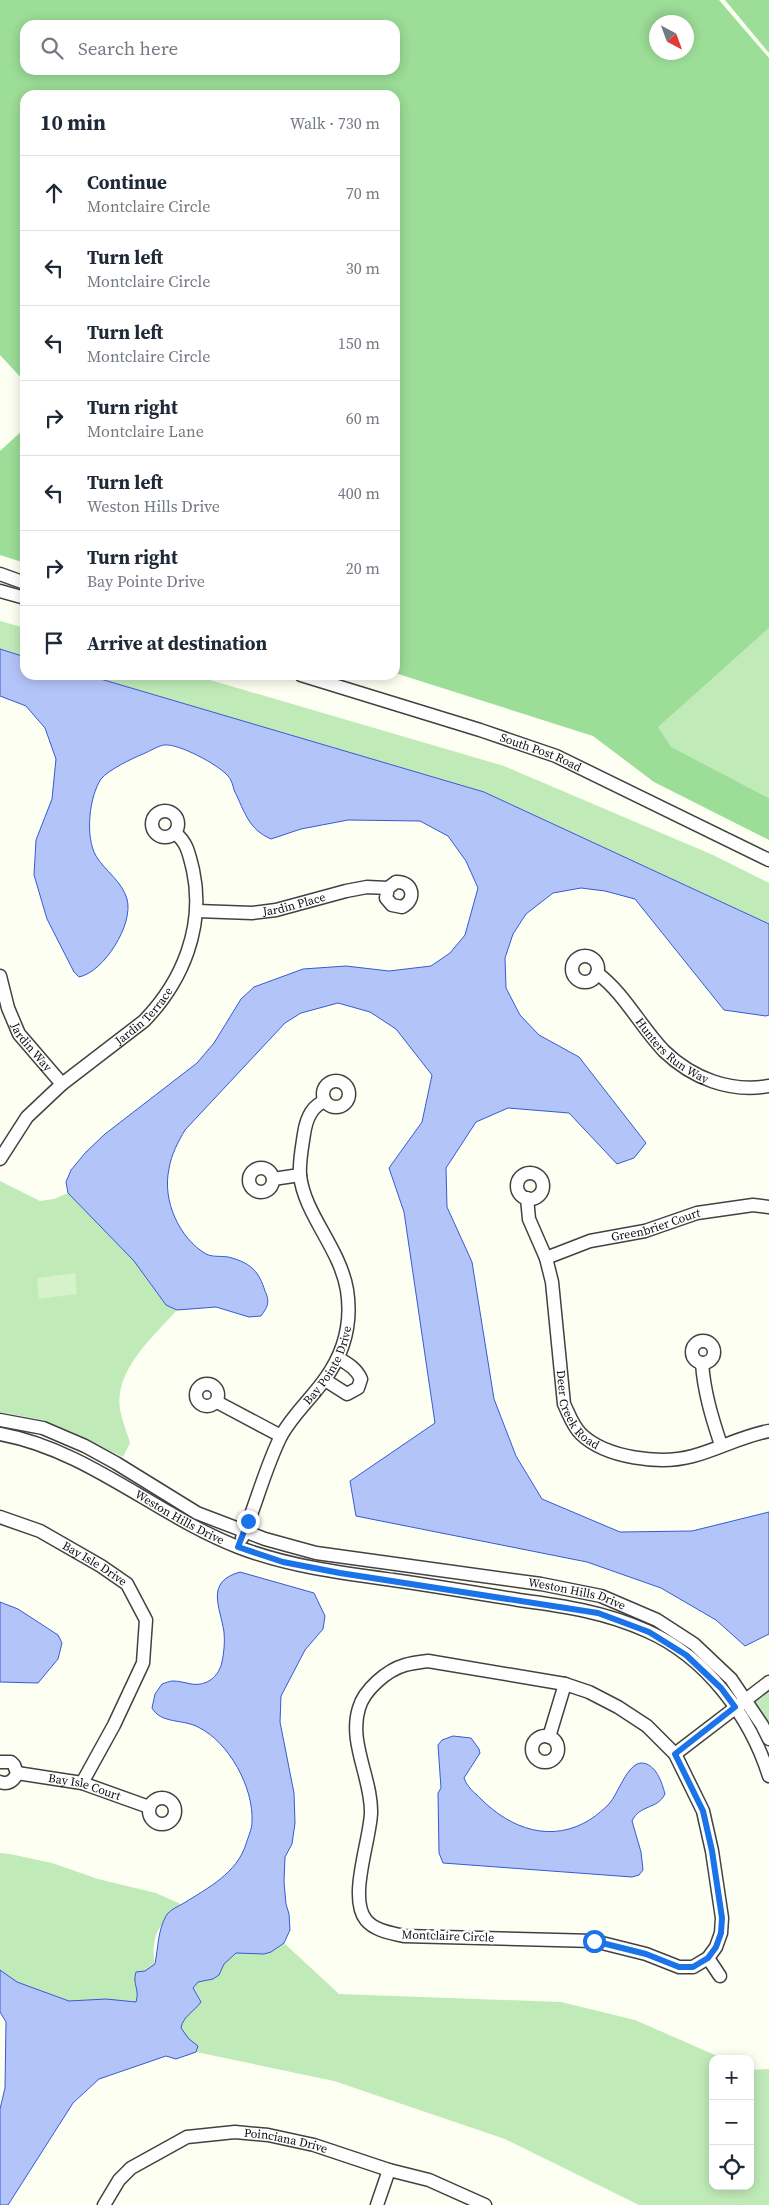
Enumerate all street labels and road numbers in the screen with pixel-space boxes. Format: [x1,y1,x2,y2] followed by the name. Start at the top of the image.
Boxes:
[498,729,584,775] street label: South Post Road
[261,889,327,920] street label: Jardin Place
[111,984,177,1049] street label: Jardin Terrace
[632,1014,712,1087] street label: Hunters Run Way
[7,1020,56,1075] street label: Jardin Way
[610,1205,701,1245] street label: Greenbrier Court
[300,1325,355,1408] street label: Bay Pointe Drive
[553,1369,602,1453] street label: Deer Creek Road
[132,1486,227,1548] street label: Weston Hills Drive
[59,1537,130,1590] street label: Bay Isle Drive
[527,1574,628,1614] street label: Weston Hills Drive
[47,1770,123,1804] street label: Bay Isle Court
[401,1926,495,1946] street label: Montclaire Circle
[243,2125,330,2157] street label: Poinciana Drive

